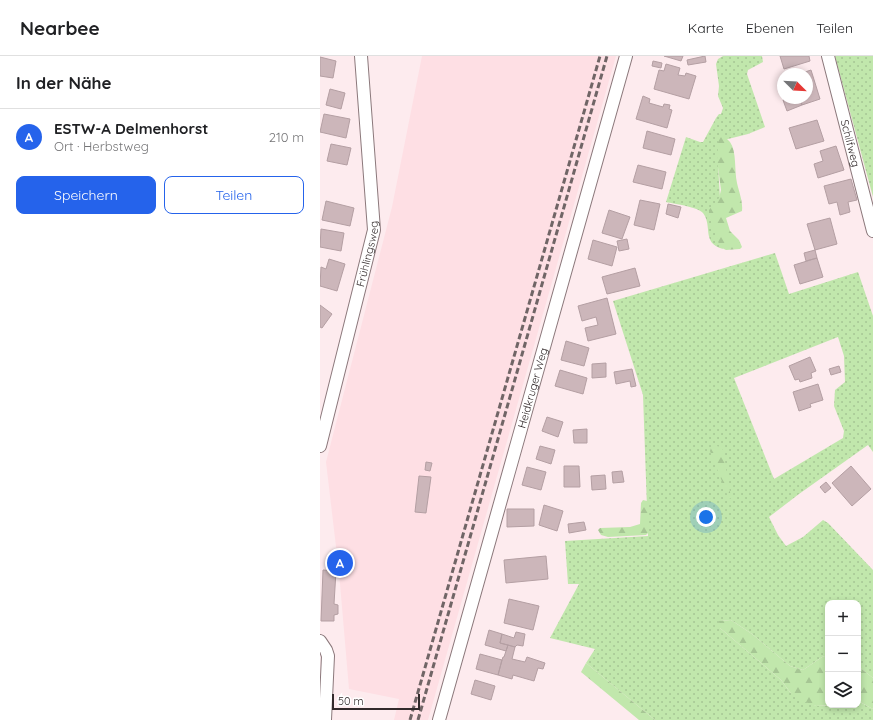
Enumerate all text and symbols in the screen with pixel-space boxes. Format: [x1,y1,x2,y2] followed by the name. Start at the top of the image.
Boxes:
[20,16,100,40] text: Nearbee
[688,19,724,37] text: Karte
[746,19,794,37] text: Ebenen
[816,19,853,37] text: Teilen
[777,68,813,104] north arrow
[16,72,112,93] text: In der Nähe
[838,118,863,168] street label: Schilfweg
[54,119,208,138] text: ESTW-A Delmenhorst
[25,129,33,145] text: A
[269,129,304,145] text: 210 m
[54,138,149,154] text: Ort · Herbstweg
[16,176,156,214] button: Speichern
[164,176,304,214] button: Teilen
[353,220,381,288] street label: Frühlingsweg
[515,346,551,430] street label: Heidkruger Weg
[696,507,716,527] your location
[327,548,353,578] pin: A
[825,600,861,708] map controls
[825,600,861,636] button: +
[825,636,861,672] button: −
[825,672,861,708] button: layers
[332,692,420,711] scale bar
[338,694,364,708] text: 50 m

